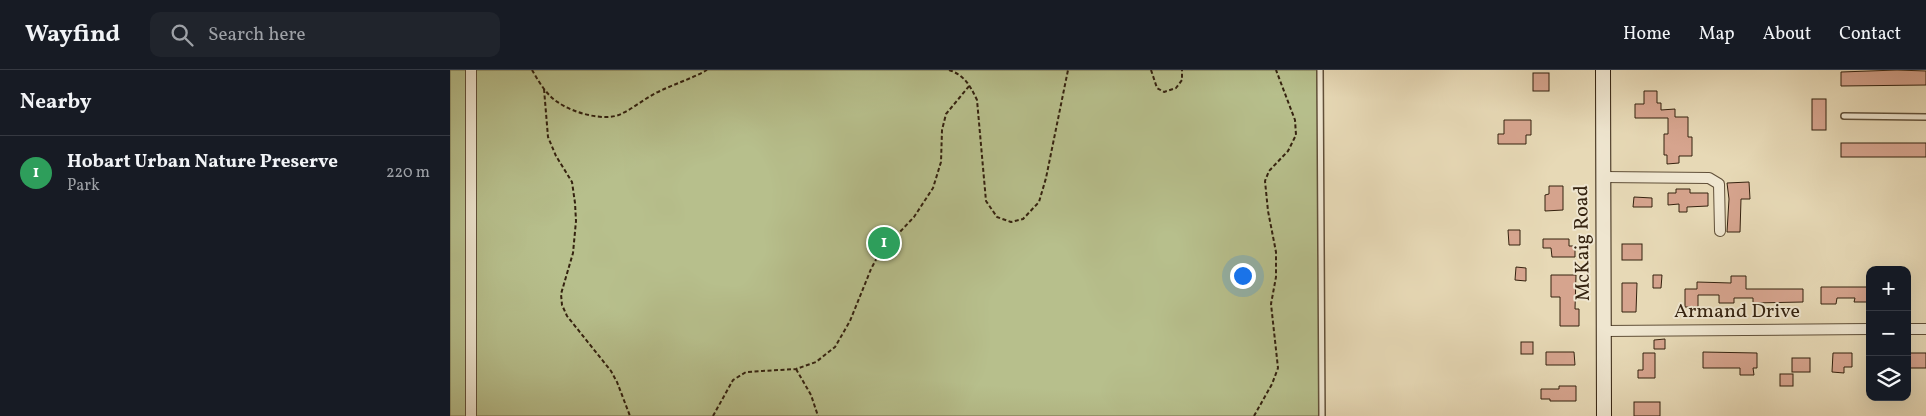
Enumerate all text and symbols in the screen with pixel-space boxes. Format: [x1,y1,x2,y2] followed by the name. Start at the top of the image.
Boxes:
[150,12,500,57] search box
[25,18,120,52] text: Wayfind
[168,21,196,49] icon: search
[208,22,305,48] text: Search here
[1623,22,1671,47] text: Home
[1699,22,1735,47] text: Map
[1763,22,1811,47] text: About
[1839,22,1901,47] text: Contact
[20,88,91,117] text: Nearby
[67,149,338,175] text: Hobart Urban Nature Preserve
[33,162,39,184] text: 1
[386,162,430,184] text: 220 m
[67,175,100,197] text: Park
[1568,185,1598,301] street label: McKaig Road
[868,224,900,262] pin: 1
[1230,263,1256,289] your location
[1866,266,1911,401] map controls
[1866,266,1911,311] button: +
[1674,298,1800,326] street label: Armand Drive
[1866,311,1911,356] button: −
[1866,356,1911,401] button: layers

